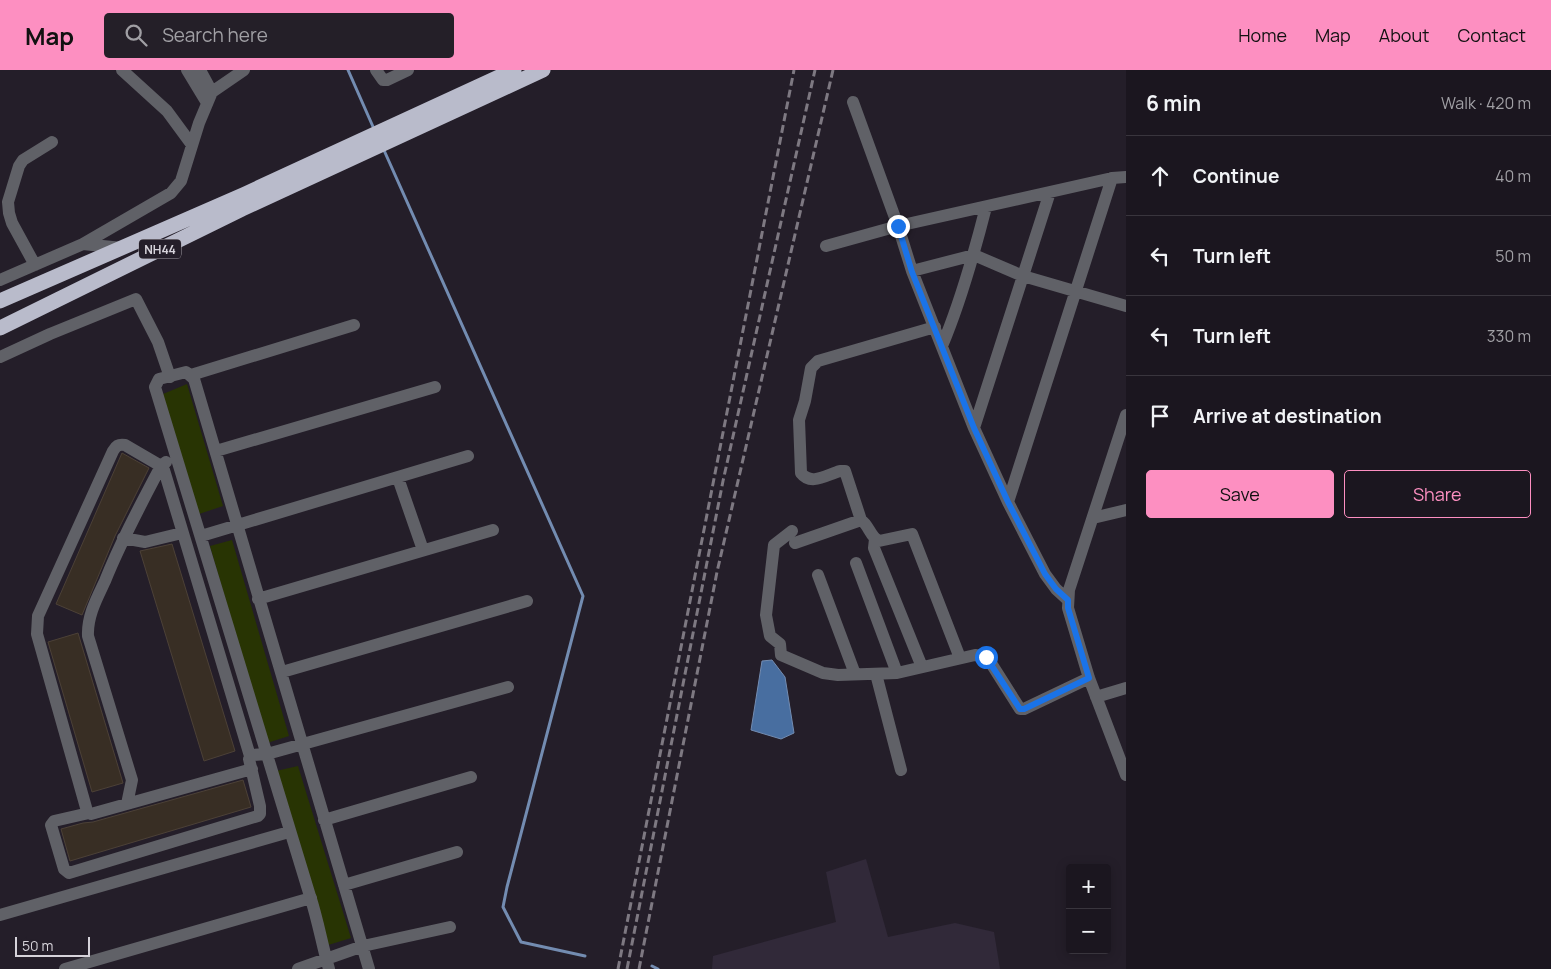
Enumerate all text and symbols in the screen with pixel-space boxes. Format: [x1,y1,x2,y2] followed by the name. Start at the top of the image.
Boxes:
[104,13,454,58] search box
[25,19,74,52] text: Map
[122,21,150,49] icon: search
[162,22,268,48] text: Search here
[1238,23,1287,47] text: Home
[1315,23,1351,47] text: Map
[1379,23,1429,47] text: About
[1457,23,1526,47] text: Contact
[1146,89,1201,117] text: 6 min
[1441,92,1531,114] text: Walk · 420 m
[1146,162,1174,190] icon: ahead
[1193,163,1279,189] text: Continue
[1495,165,1531,187] text: 40 m
[887,215,910,238] route end
[139,240,181,258] road number: NH44
[1146,242,1174,270] icon: left
[1193,243,1271,269] text: Turn left
[1495,245,1531,267] text: 50 m
[1146,322,1174,350] icon: left
[1193,323,1271,349] text: Turn left
[1487,325,1531,347] text: 330 m
[1146,402,1174,430] icon: arrive
[1193,403,1382,429] text: Arrive at destination
[1146,470,1334,518] button: Save
[1344,470,1531,518] button: Share
[975,646,998,669] route start
[1066,864,1111,954] map controls
[1066,864,1111,909] button: +
[1066,909,1111,954] button: −
[15,934,90,957] scale bar
[22,936,53,955] text: 50 m

